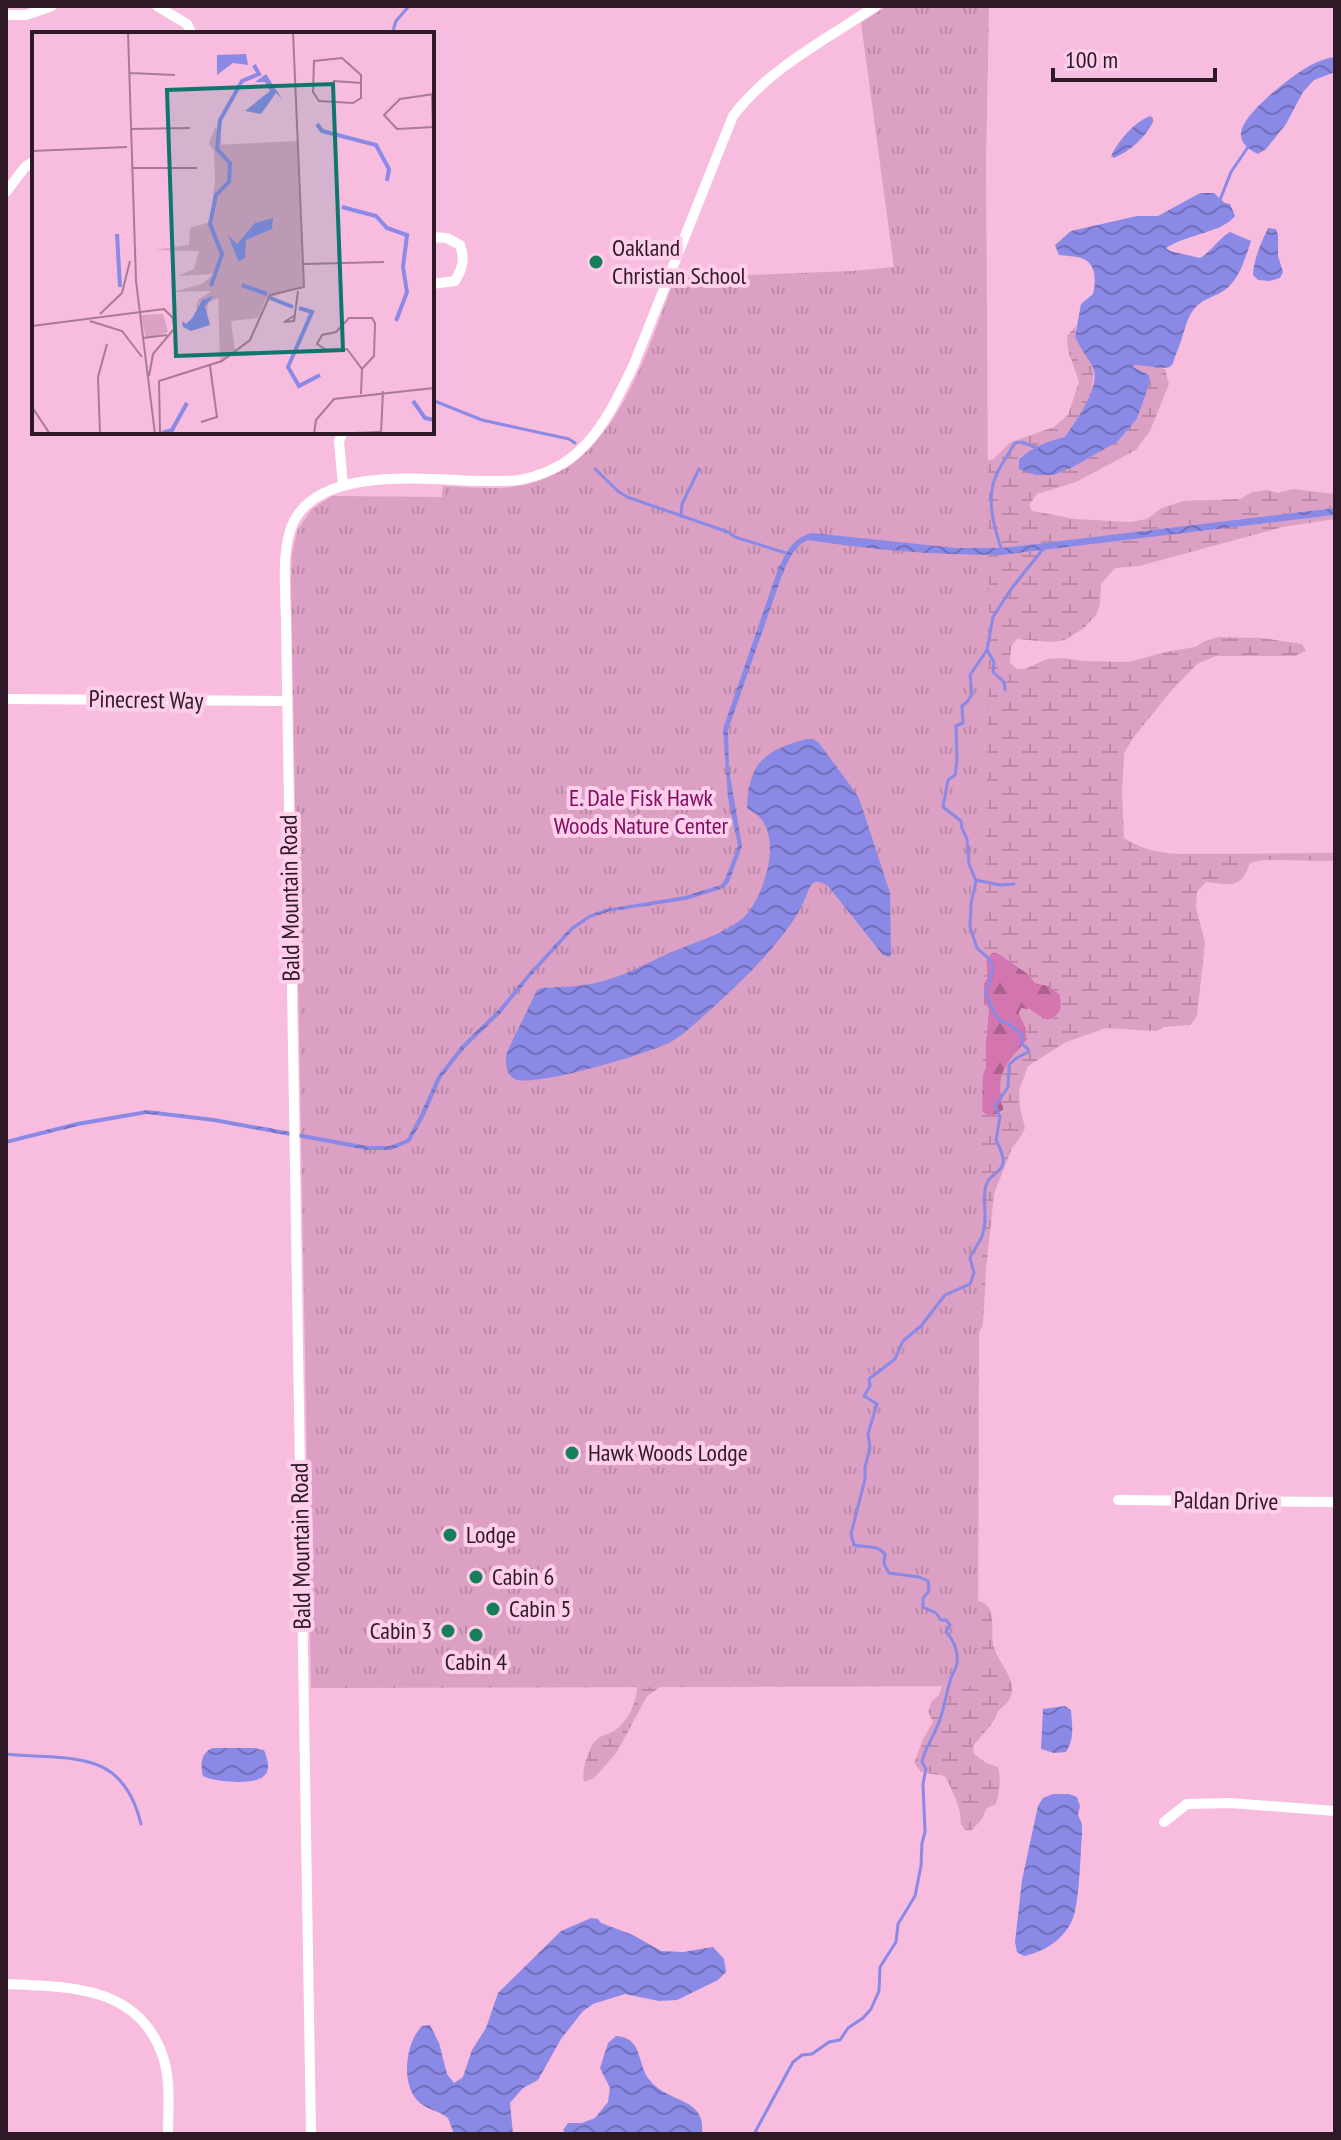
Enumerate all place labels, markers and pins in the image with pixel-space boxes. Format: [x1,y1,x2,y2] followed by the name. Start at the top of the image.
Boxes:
[612,232,747,291] place label: Oakland Christian School
[587,253,605,271] marker: Oakland Christian School
[588,1437,748,1468] place label: Hawk Woods Lodge
[563,1444,581,1462] marker: Hawk Woods Lodge
[466,1519,516,1550] place label: Lodge
[441,1526,459,1544] marker: Lodge
[492,1561,554,1592] place label: Cabin 6
[467,1568,485,1586] marker: Cabin 6
[509,1593,571,1624] place label: Cabin 5
[484,1600,502,1618] marker: Cabin 5
[370,1615,432,1646] place label: Cabin 3
[439,1622,457,1640] marker: Cabin 3
[467,1626,485,1644] marker: Cabin 4
[445,1646,507,1677] place label: Cabin 4

